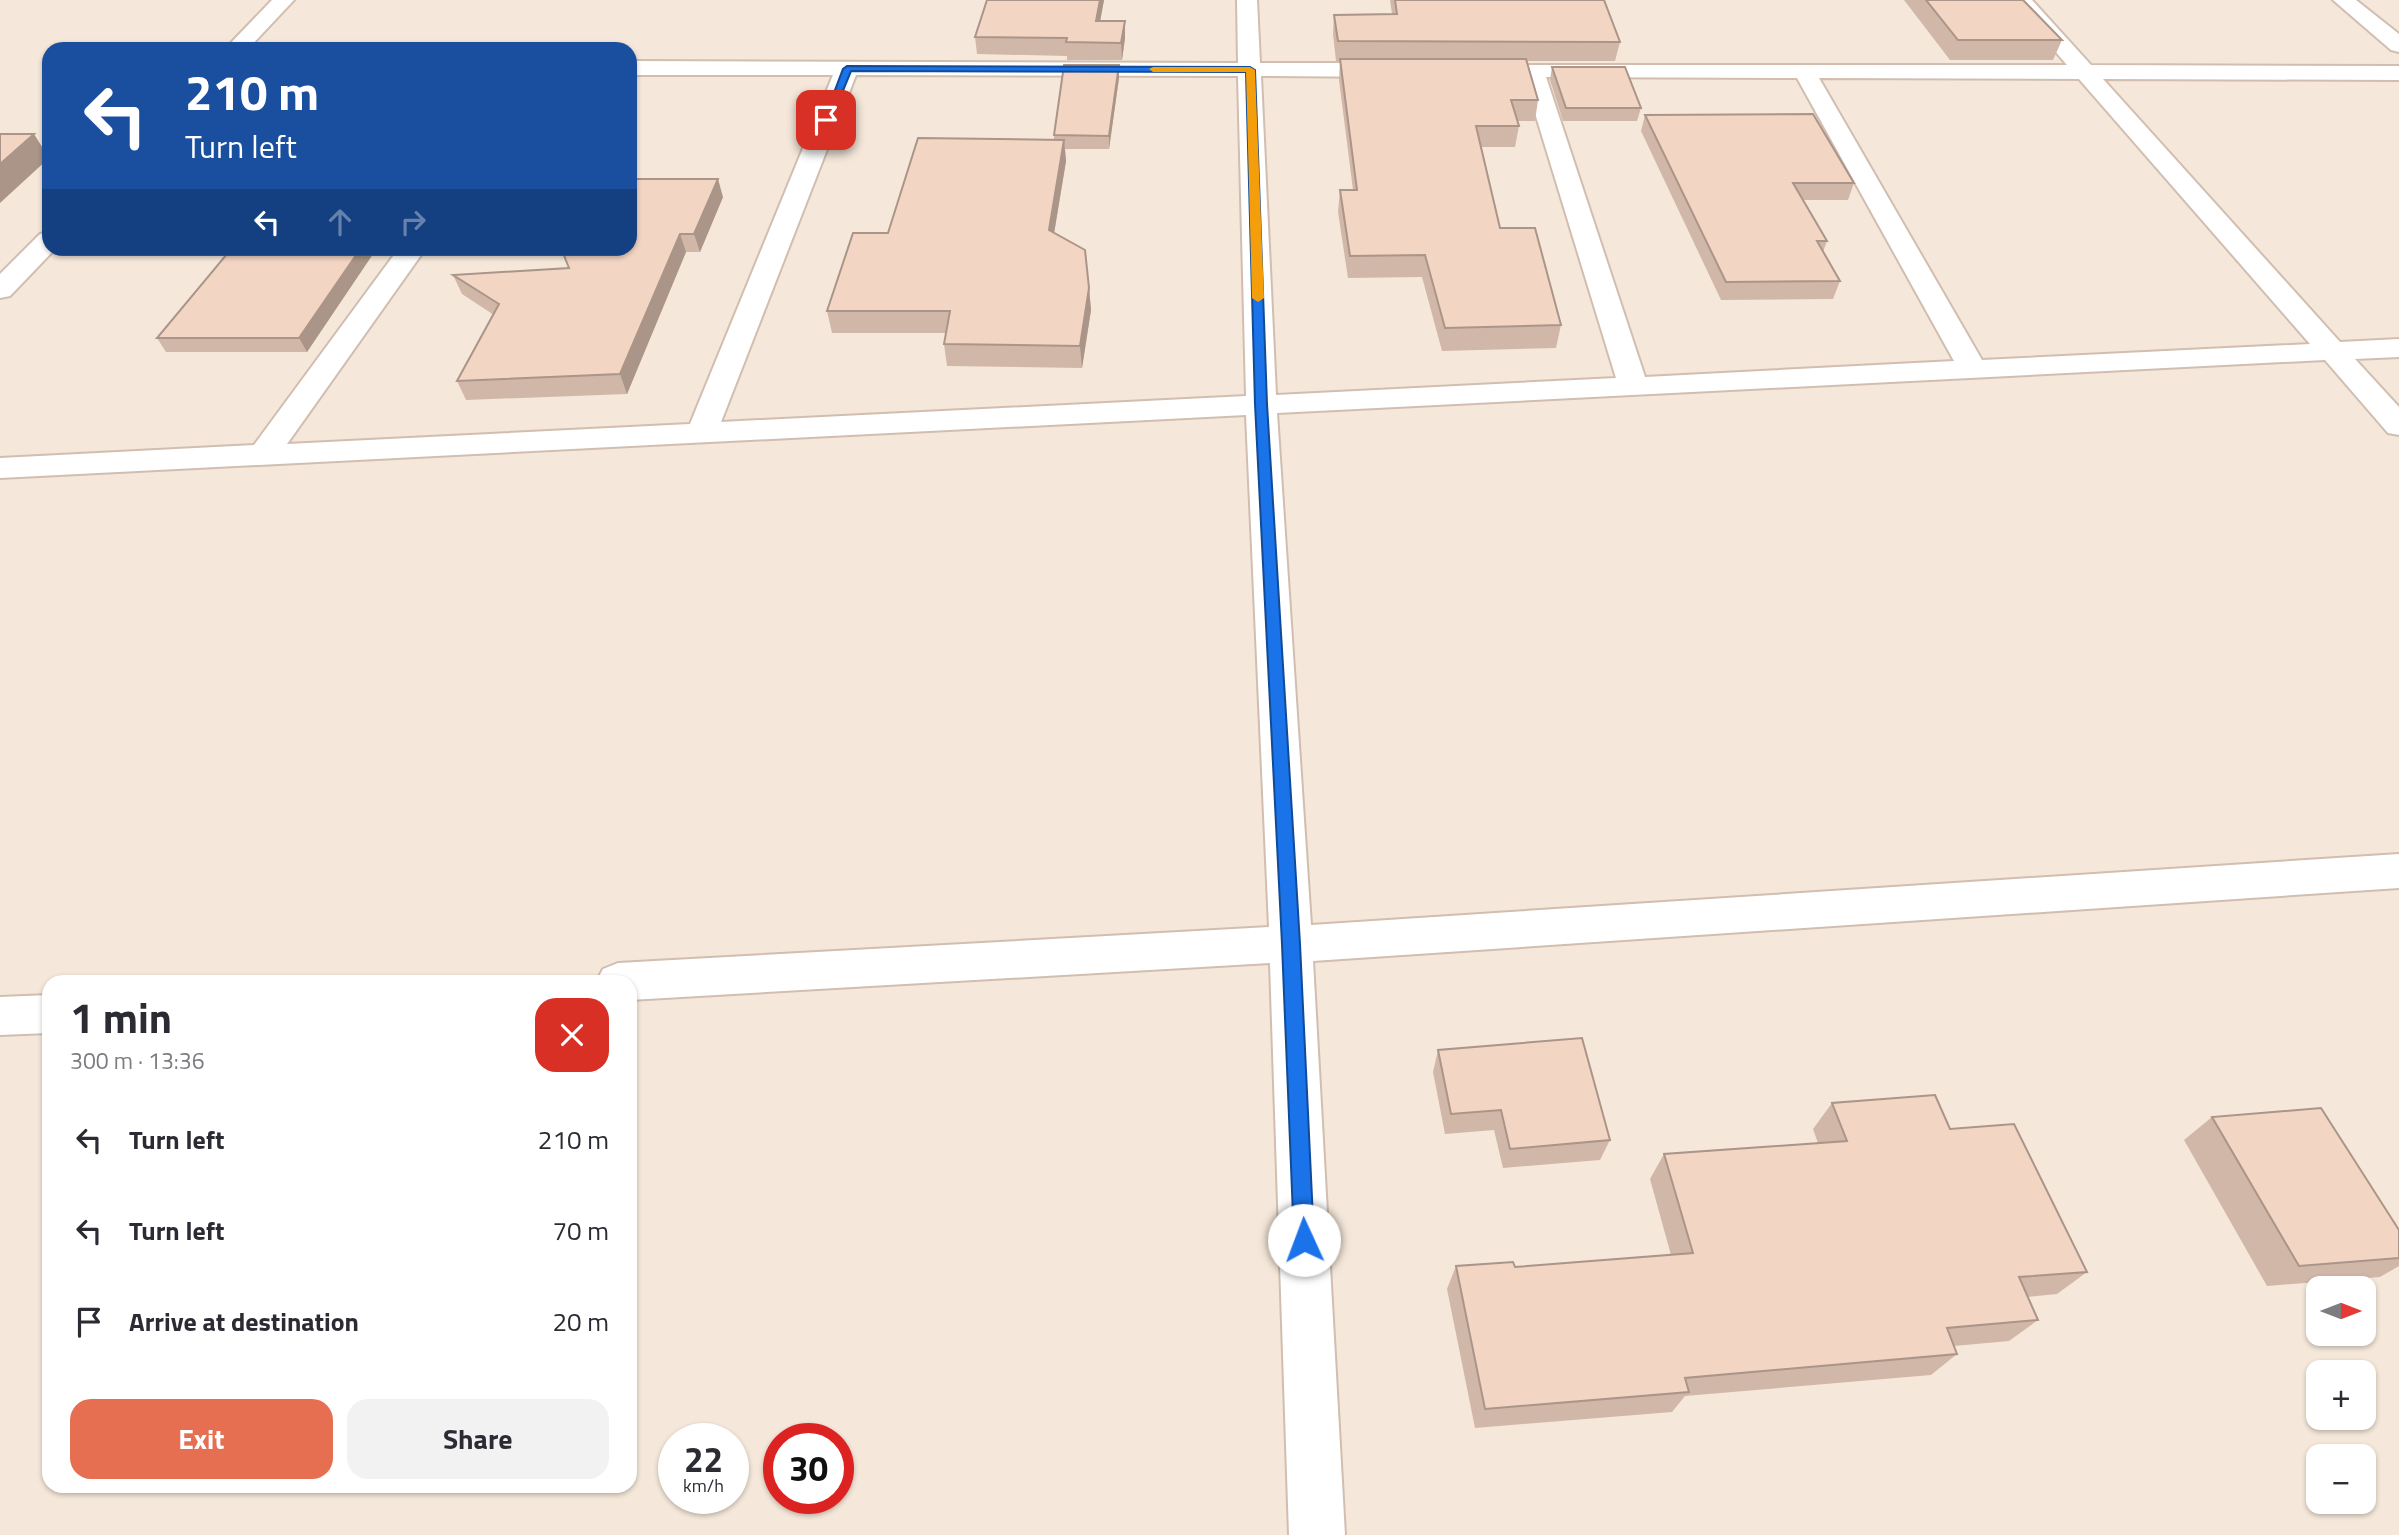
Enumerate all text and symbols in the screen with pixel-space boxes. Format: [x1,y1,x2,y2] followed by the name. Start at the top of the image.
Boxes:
[185,54,319,129] text: 210 m
[70,70,161,161] icon: left
[796,90,856,150] pin
[807,101,845,139] icon: arrive
[185,122,297,170] text: Turn left
[248,203,286,241] icon: left
[321,203,359,241] icon: ahead
[394,203,432,241] icon: right
[70,985,172,1049] text: 1 min
[535,998,609,1072] button: close
[70,1043,205,1078] text: 300 m · 13:36
[129,1120,224,1159] text: Turn left
[538,1120,609,1159] text: 210 m
[70,1121,108,1159] icon: left
[1267,1203,1341,1277] position arrow
[129,1211,224,1250] text: Turn left
[552,1211,609,1250] text: 70 m
[70,1212,108,1250] icon: left
[2306,1276,2376,1346] north arrow
[2306,1276,2376,1514] map controls
[129,1302,359,1341] text: Arrive at destination
[552,1302,609,1341] text: 20 m
[70,1303,108,1341] icon: arrive
[2306,1360,2376,1430] button: +
[70,1399,333,1479] button: Exit
[347,1399,609,1479] button: Share
[763,1423,854,1514] speed limit sign: 30
[684,1432,723,1486] text: 22
[2306,1444,2376,1514] button: −
[683,1472,724,1499] text: km/h

